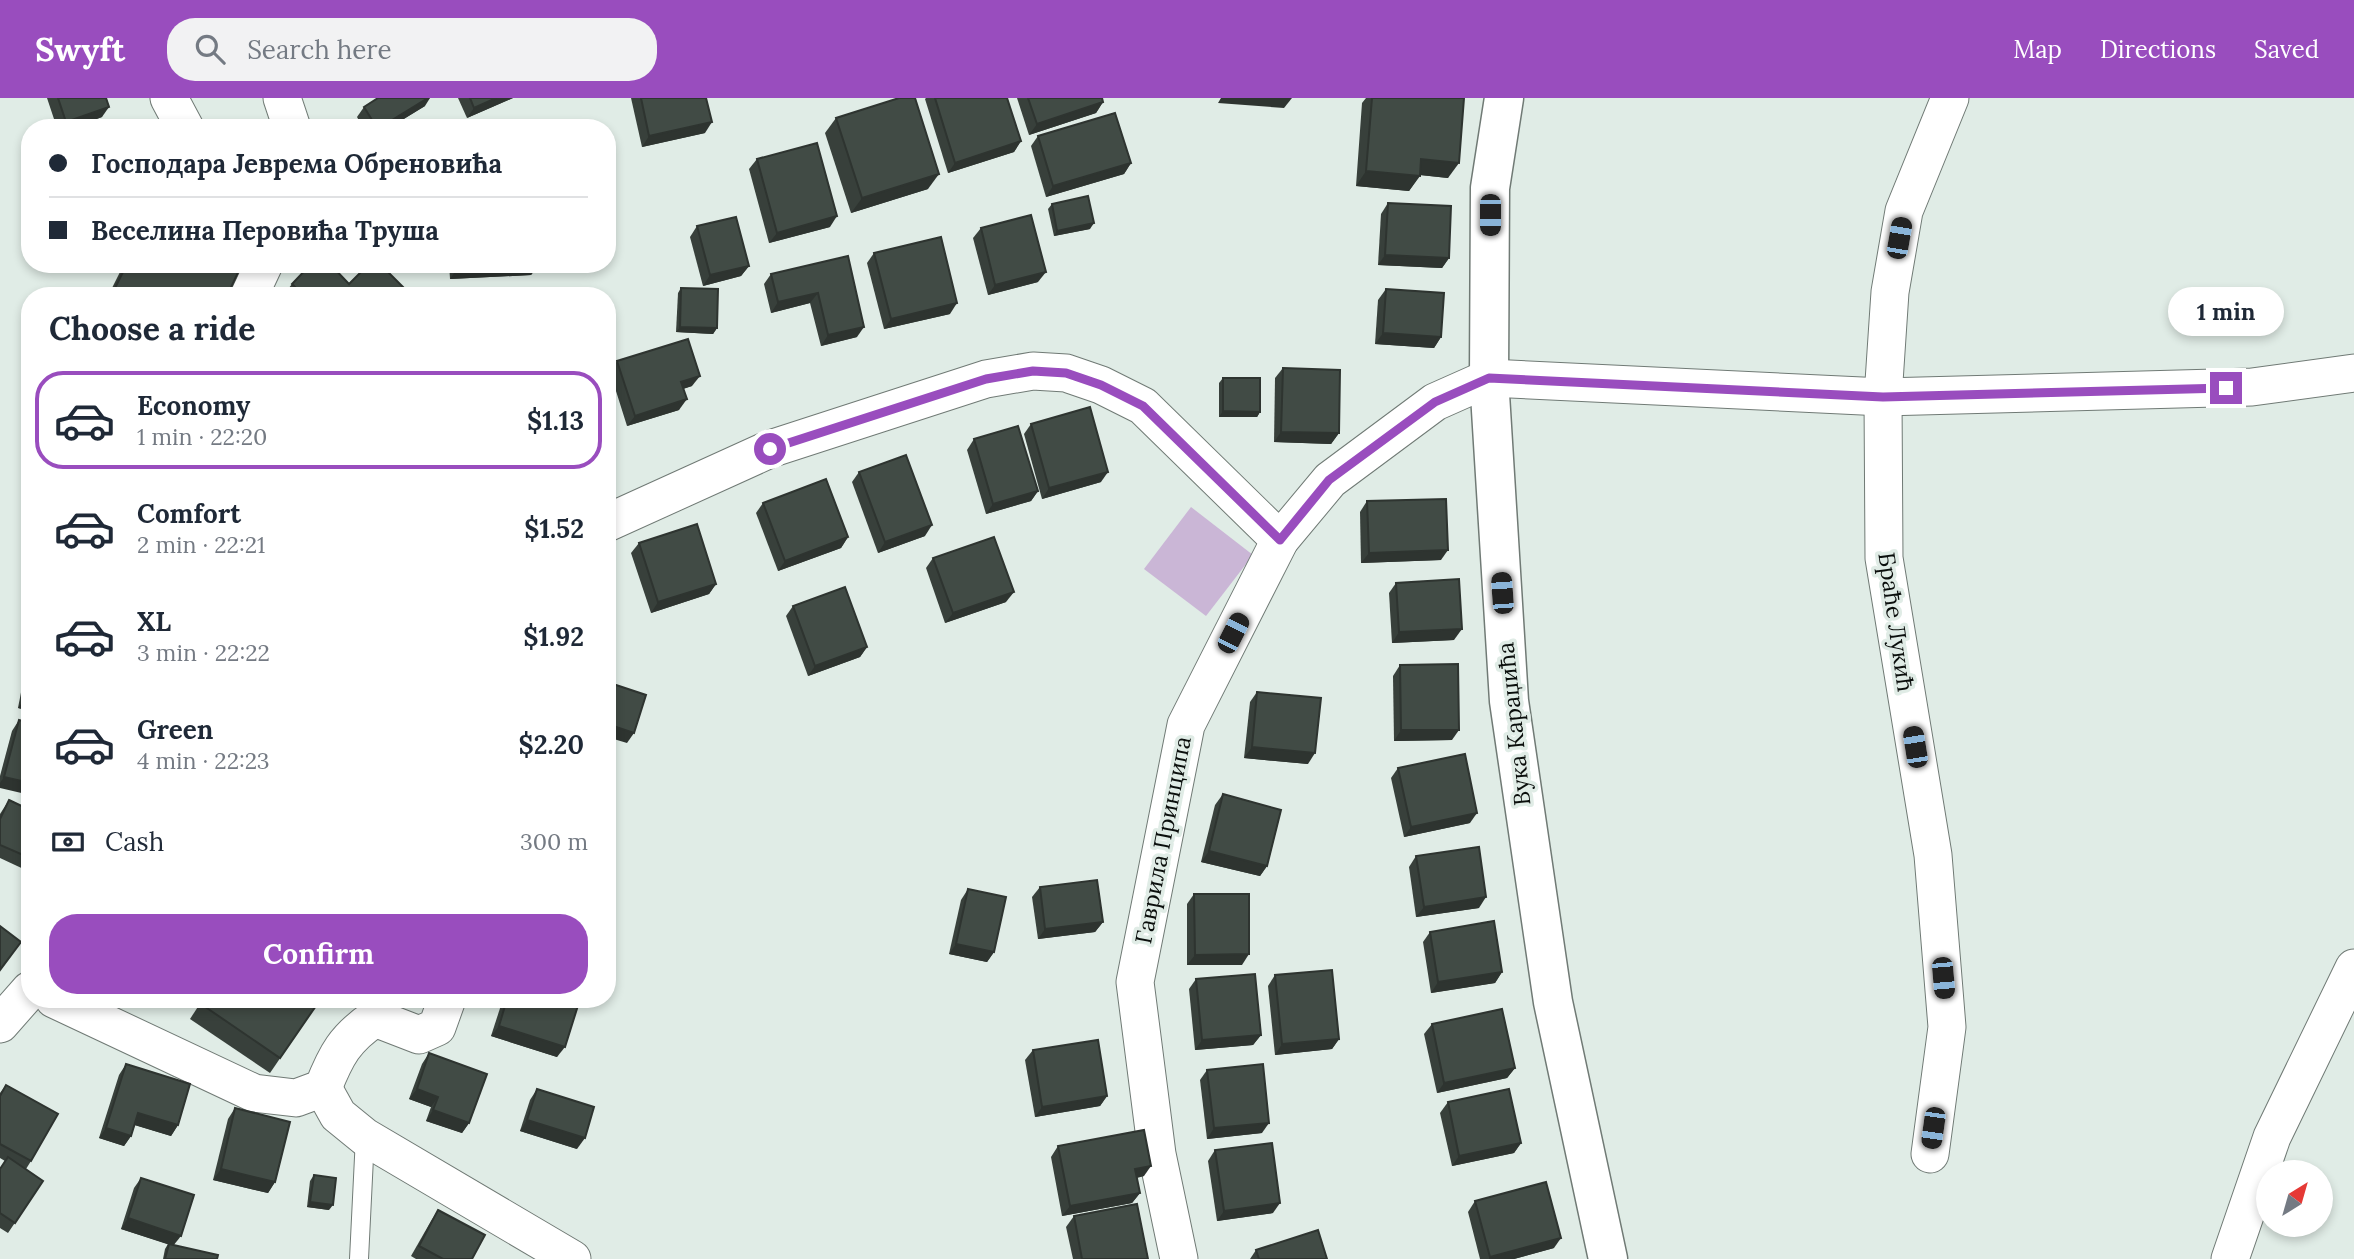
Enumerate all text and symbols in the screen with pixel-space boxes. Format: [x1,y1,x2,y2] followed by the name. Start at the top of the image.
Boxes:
[167,18,657,81] search box
[35,28,125,70] text: Swyft
[191,30,229,68] icon: search
[247,33,391,66] text: Search here
[2013,34,2062,65] text: Map
[2100,34,2216,65] text: Directions
[2254,34,2319,65] text: Saved
[91,147,502,180] text: Господара Јеврема Обреновића
[1480,194,1501,236] car
[91,214,439,247] text: Веселина Перовића Труша
[1886,215,1913,261] car
[2168,286,2284,336] callout: 1 min
[2197,297,2255,326] text: 1 min
[49,308,256,349] text: Choose a ride
[2210,372,2242,404] route end
[53,389,116,452] icon: car
[137,389,250,422] text: Economy
[527,404,584,437] text: $1.13
[137,422,267,451] text: 1 min · 22:20
[754,433,786,465] route start
[53,497,116,560] icon: car
[137,497,241,530] text: Comfort
[524,512,584,545] text: $1.52
[137,530,265,559] text: 2 min · 22:21
[1872,550,1921,694] street label: Браће Лукић
[1491,571,1514,615] car
[53,605,116,668] icon: car
[137,605,171,638] text: XL
[1215,610,1252,656] car
[523,620,584,653] text: $1.92
[137,638,270,667] text: 3 min · 22:22
[1490,641,1537,807] street label: Вука Караџића
[53,713,116,776] icon: car
[137,713,213,746] text: Green
[1902,725,1929,769] car
[518,728,584,761] text: $2.20
[1128,734,1197,946] street label: Гаврила Принципа
[137,746,270,775] text: 4 min · 22:23
[49,823,87,861] icon: cash
[105,825,164,858] text: Cash
[520,827,588,856] text: 300 m
[49,914,588,994] button: Confirm
[1931,956,1956,1000] car
[1920,1106,1947,1150] car
[2256,1160,2333,1237] north arrow
[2256,1160,2333,1237] map controls

